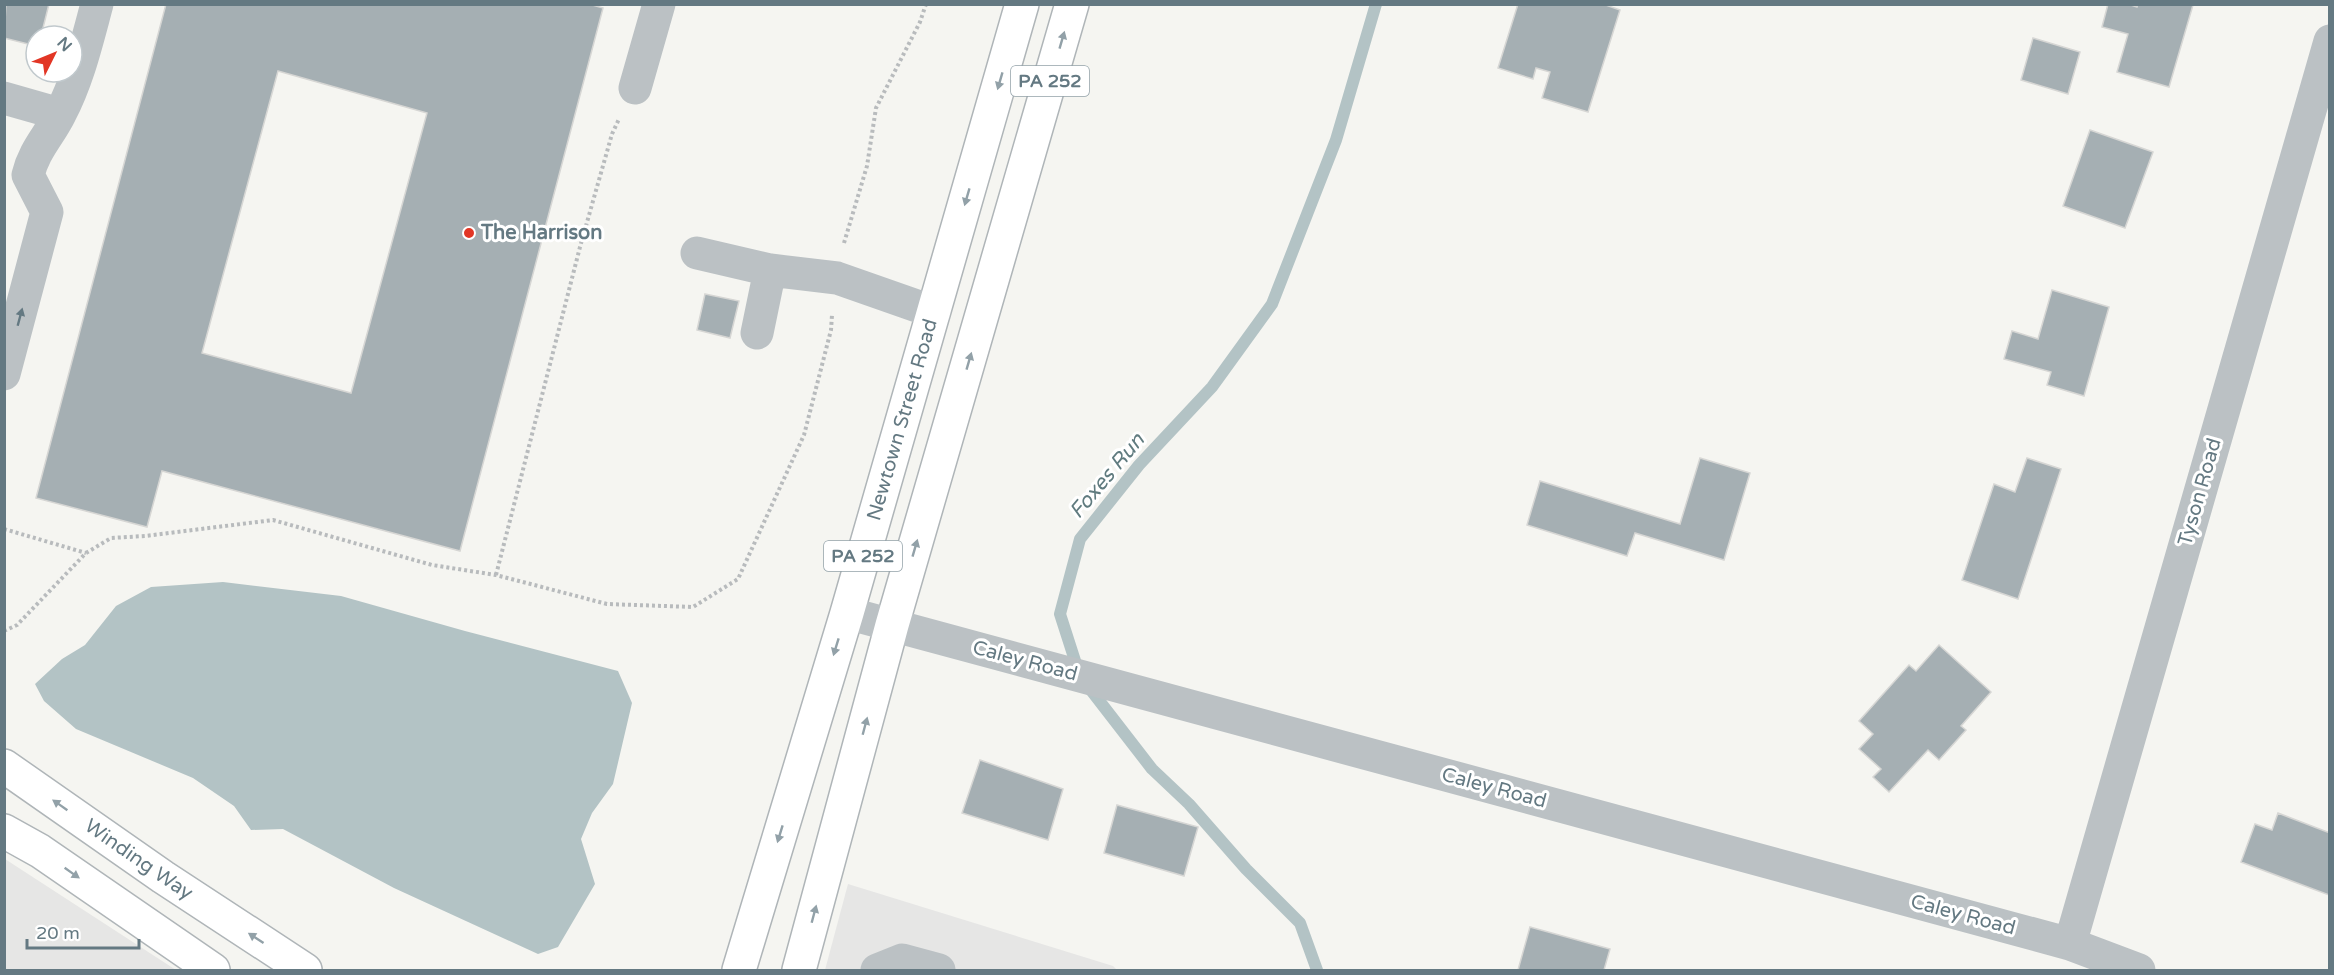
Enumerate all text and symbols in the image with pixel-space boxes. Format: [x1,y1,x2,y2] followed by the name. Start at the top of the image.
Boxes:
[24,24,84,84] north arrow
[1058,31,1067,49] one-way arrow
[53,33,76,56] text: N
[1011,66,1089,96] road number: PA 252
[995,72,1004,90] one-way arrow
[962,189,971,207] one-way arrow
[480,221,602,245] place label: The Harrison
[462,226,476,240] marker: The Harrison
[15,308,25,327] one-way arrow
[862,316,943,523] street label: Newtown Street Road
[965,352,974,370] one-way arrow
[1064,427,1151,524] water label: Foxes Run
[2173,435,2227,549] street label: Tyson Road
[910,539,920,558] one-way arrow
[824,541,902,571] road number: PA 252
[970,635,1080,687] street label: Caley Road
[831,638,840,656] one-way arrow
[861,717,870,735] one-way arrow
[1439,762,1549,814] street label: Caley Road
[53,799,69,811] one-way arrow
[80,814,197,905] street label: Winding Way
[775,825,784,843] one-way arrow
[63,867,79,879] one-way arrow
[1908,889,2018,941] street label: Caley Road
[810,905,819,923] one-way arrow
[27,912,140,950] scale bar
[36,922,80,944] text: 20 m
[248,933,264,944] one-way arrow

